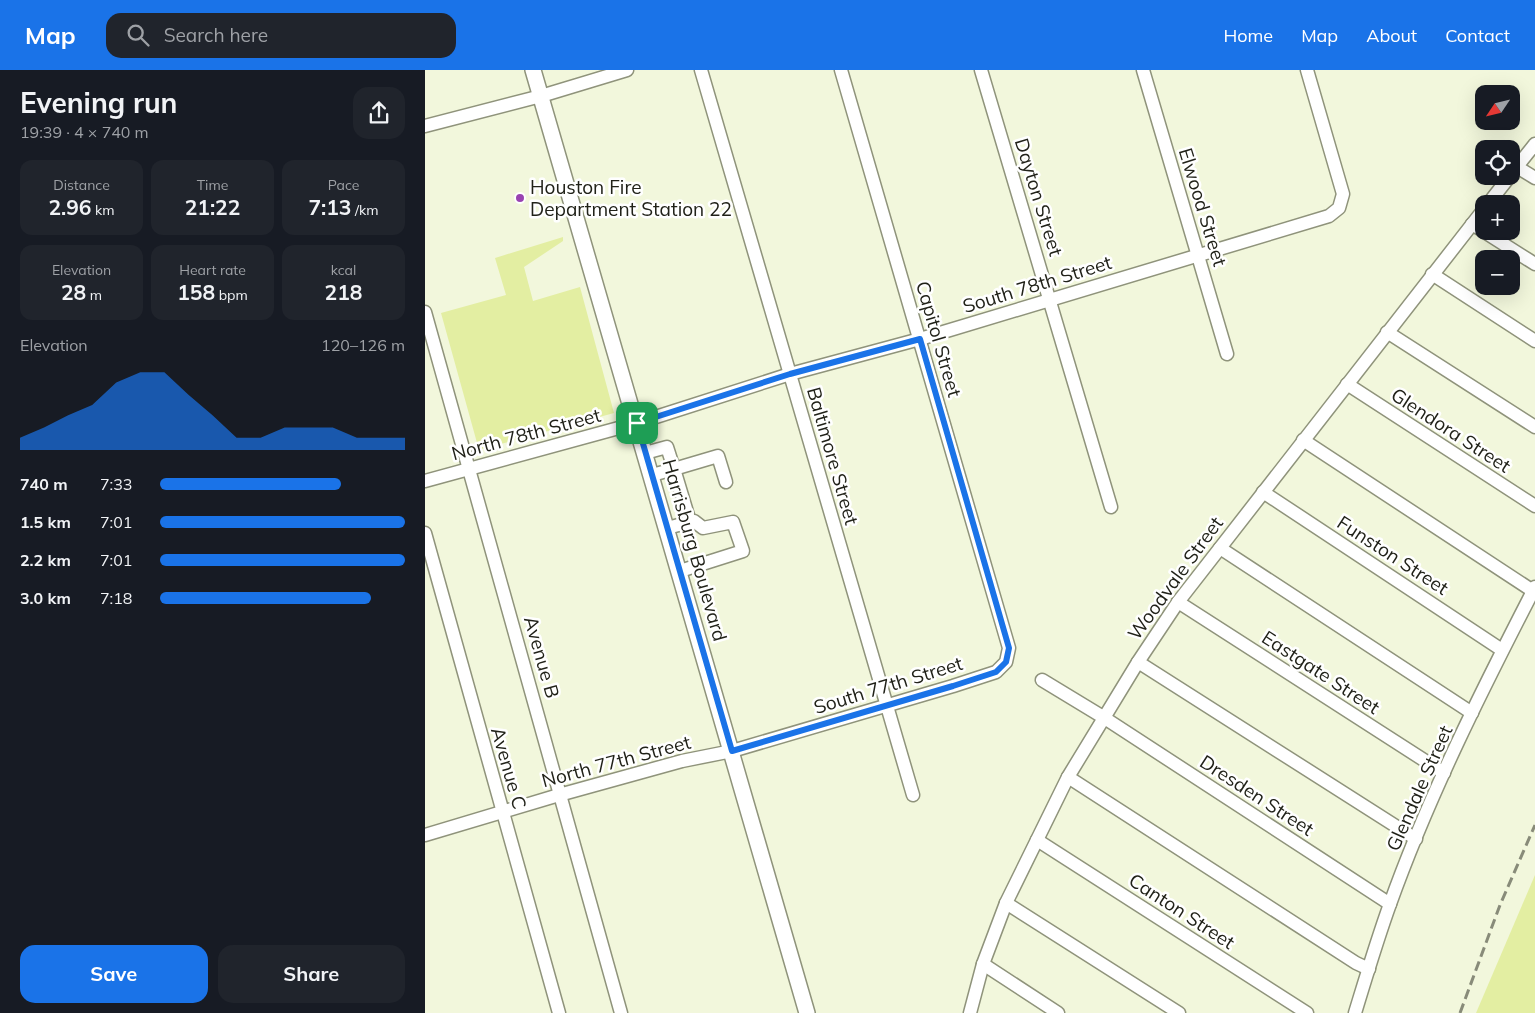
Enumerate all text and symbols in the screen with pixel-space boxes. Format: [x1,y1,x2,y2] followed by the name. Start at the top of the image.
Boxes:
[106,13,456,58] search box
[25,20,76,50] text: Map
[124,21,152,49] icon: search
[164,23,268,47] text: Search here
[1223,24,1273,47] text: Home
[1301,24,1338,47] text: Map
[1366,24,1417,47] text: About
[1445,24,1510,47] text: Contact
[20,85,177,120] text: Evening run
[1475,85,1520,130] north arrow
[1475,85,1520,295] map controls
[353,87,405,139] button: share
[20,122,149,142] text: 19:39 · 4 × 740 m
[1010,135,1068,259] street label: Dayton Street
[1475,140,1520,185] button: locate
[1174,145,1233,269] street label: Elwood Street
[530,175,732,221] place label: Houston Fire Department Station 22
[53,176,110,194] text: Distance
[197,176,228,194] text: Time
[328,176,359,194] text: Pace
[514,192,526,204] marker: Houston Fire Department Station 22
[48,194,91,220] text: 2.96
[185,194,240,220] text: 21:22
[308,194,351,220] text: 7:13
[1475,195,1520,240] button: +
[91,201,115,219] text: km
[351,201,379,219] text: /km
[960,250,1115,318] street label: South 78th Street
[1475,250,1520,295] button: −
[52,261,111,279] text: Elevation
[179,261,246,279] text: Heart rate
[331,261,356,279] text: kcal
[911,278,967,400] street label: Capitol Street
[61,279,86,305] text: 28
[177,279,215,305] text: 158
[325,279,362,305] text: 218
[86,286,102,304] text: m
[215,286,248,304] text: bpm
[20,335,88,355] text: Elevation
[321,335,405,355] text: 120–126 m
[1387,382,1516,478] street label: Glendora Street
[802,384,864,528] street label: Baltimore Street
[449,402,603,465] street label: North 78th Street
[616,402,658,444] pin
[623,409,651,437] icon: arrive
[658,456,732,644] street label: Harrisburg Boulevard
[20,474,68,494] text: 740 m
[100,474,132,494] text: 7:33
[1333,510,1453,600] street label: Funston Street
[1122,511,1228,644] street label: Woodvale Street
[20,512,71,532] text: 1.5 km
[100,512,132,532] text: 7:01
[20,550,71,570] text: 2.2 km
[100,550,132,570] text: 7:01
[20,588,71,608] text: 3.0 km
[100,588,132,608] text: 7:18
[519,613,565,701] street label: Avenue B
[1258,625,1385,719] street label: Eastgate Street
[811,651,966,719] street label: South 77th Street
[1381,721,1458,855] street label: Glendale Street
[486,724,532,812] street label: Avenue C
[539,729,693,792] street label: North 77th Street
[1195,749,1319,841] street label: Dresden Street
[1125,868,1240,954] street label: Canton Street
[20,945,208,1003] button: Save
[218,945,405,1003] button: Share

